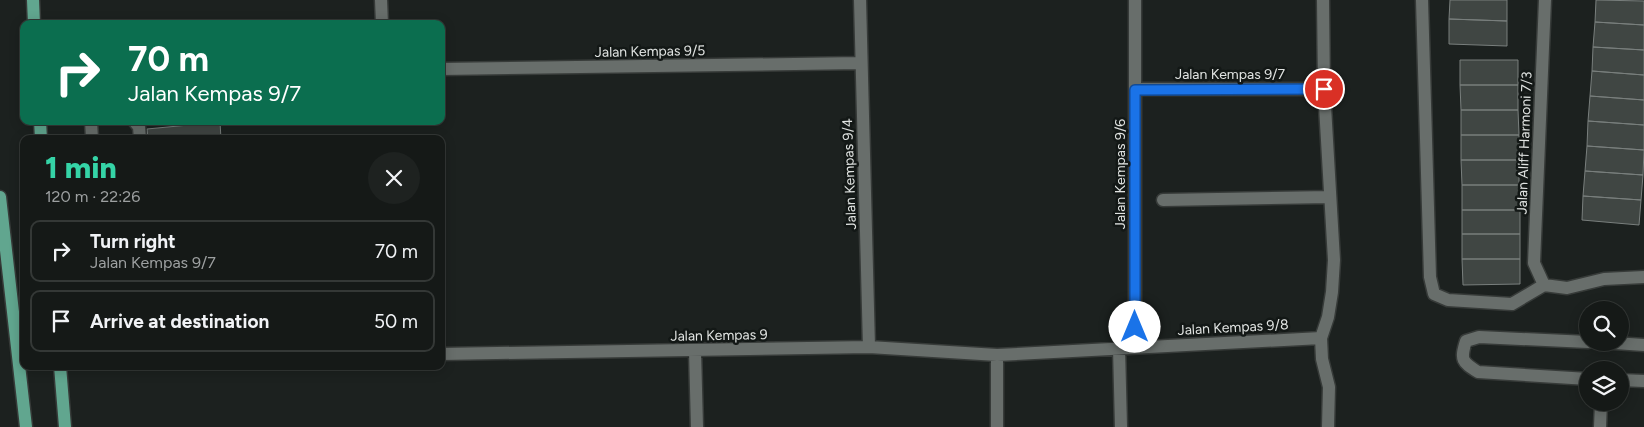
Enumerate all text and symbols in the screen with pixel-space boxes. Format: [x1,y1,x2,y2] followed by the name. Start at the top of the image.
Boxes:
[128,38,209,80] text: 70 m
[45,40,110,105] icon: right
[595,42,705,61] street label: Jalan Kempas 9/5
[1175,66,1286,83] street label: Jalan Kempas 9/7
[1303,68,1345,110] pin
[1514,71,1535,215] street label: Jalan Aliff Harmoni 7/3
[1310,75,1338,103] icon: arrive
[128,80,301,107] text: Jalan Kempas 9/7
[839,118,860,230] street label: Jalan Kempas 9/4
[1112,119,1129,229] street label: Jalan Kempas 9/6
[45,149,117,186] text: 1 min
[368,152,420,204] button: close
[45,187,140,206] text: 120 m · 22:26
[90,230,176,253] text: Turn right
[47,237,75,265] icon: right
[375,240,418,263] text: 70 m
[90,253,216,272] text: Jalan Kempas 9/7
[1108,300,1160,352] position arrow
[1579,301,1629,411] map controls
[1579,301,1629,351] button: search
[47,307,75,335] icon: arrive
[90,310,269,333] text: Arrive at destination
[374,310,418,333] text: 50 m
[1177,316,1289,339] street label: Jalan Kempas 9/8
[670,326,768,345] street label: Jalan Kempas 9
[1579,361,1629,411] button: layers

